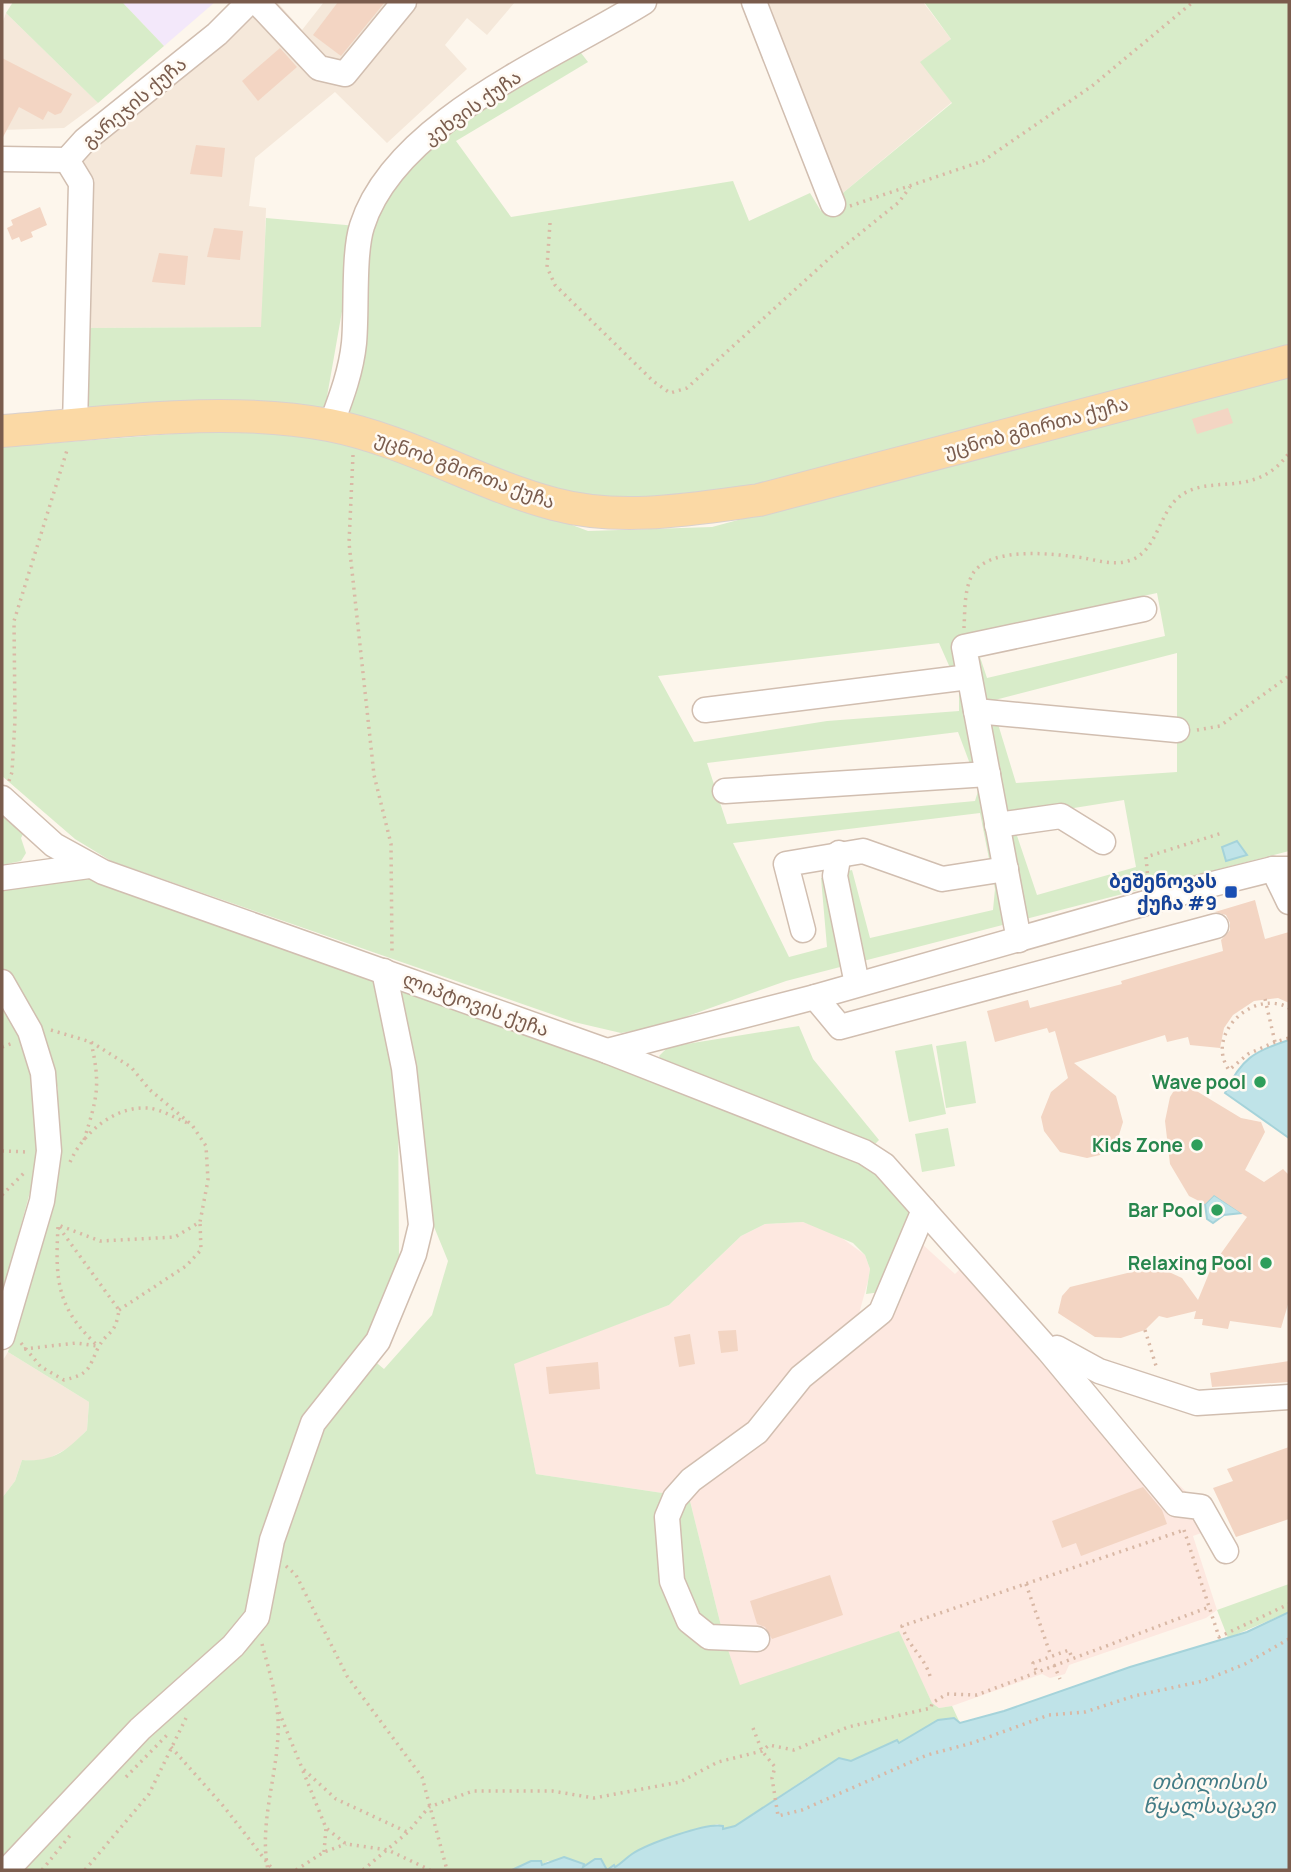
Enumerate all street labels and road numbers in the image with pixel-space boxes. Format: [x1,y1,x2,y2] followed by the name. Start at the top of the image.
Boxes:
[76,51,192,153] street label: გარეჯის ქუჩა
[418,64,526,150] street label: კეხვის ქუჩა
[941,390,1131,464] street label: უცნობ გმირთა ქუჩა
[371,425,559,515] street label: უცნობ გმირთა ქუჩა
[399,966,553,1042] street label: ლიპტოვის ქუჩა

